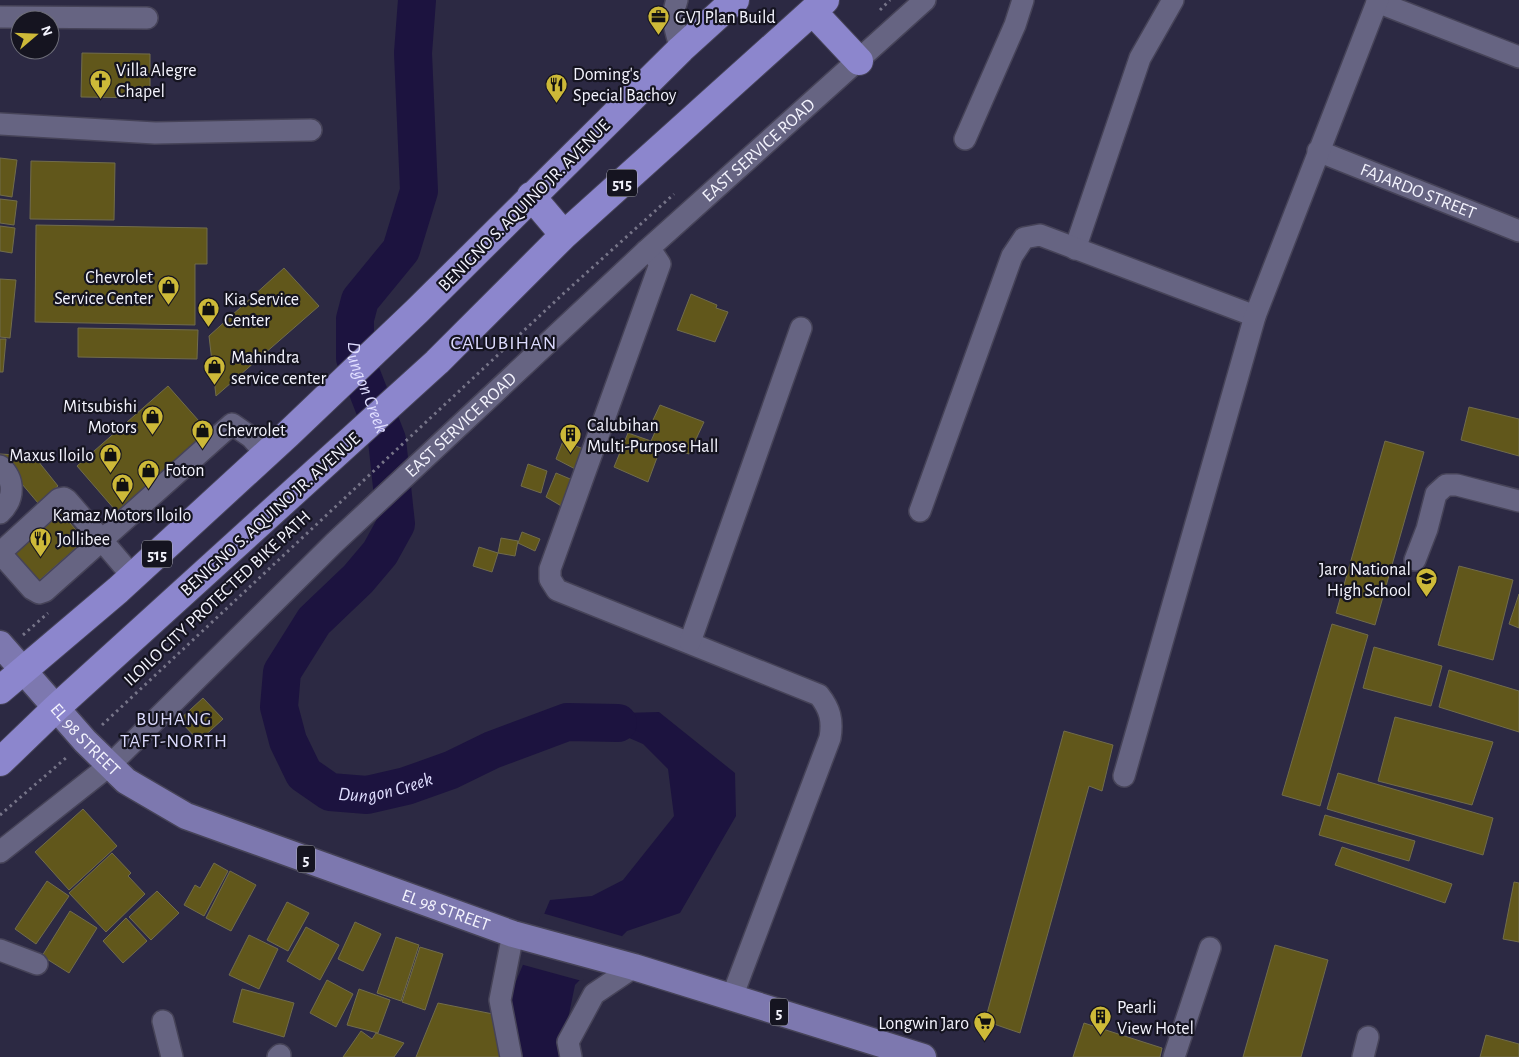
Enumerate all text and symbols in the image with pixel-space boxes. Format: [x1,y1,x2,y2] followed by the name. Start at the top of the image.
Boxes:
[647,5,671,36] office icon: GVJ Plan Build
[675,9,776,27] place label: GVJ Plan Build
[10,10,60,60] north arrow
[38,24,55,38] text: N
[116,62,197,101] place label: Villa Alegre Chapel
[573,66,677,105] place label: Doming's Special Bachoy
[88,68,112,99] church icon: Villa Alegre Chapel
[545,72,569,103] restaurant icon: Doming's Special Bachoy
[699,96,819,206] street label: EAST SERVICE ROAD
[435,116,614,295] street label: BENIGNO S. AQUINO JR. AVENUE
[1357,161,1479,223] street label: FAJARDO STREET
[607,170,637,197] road number: 515
[54,269,153,308] place label: Chevrolet Service Center
[157,275,181,306] shop icon: Chevrolet Service Center
[224,291,299,330] place label: Kia Service Center
[196,297,220,328] shop icon: Kia Service Center
[451,333,557,353] district label: CALUBIHAN
[343,342,391,436] water label: Dungon Creek
[231,349,326,388] place label: Mahindra service center
[203,355,227,386] shop icon: Mahindra service center
[402,369,520,481] street label: EAST SERVICE ROAD
[63,398,137,437] place label: Mitsubishi Motors
[141,404,165,435] shop icon: Mitsubishi Motors
[587,417,719,456] place label: Calubihan Multi-Purpose Hall
[190,418,214,449] shop icon: Chevrolet
[218,422,286,440] place label: Chevrolet
[559,423,583,454] building icon: Calubihan Multi-Purpose Hall
[177,429,364,600] street label: BENIGNO S. AQUINO JR. AVENUE
[98,443,122,474] shop icon: Maxus Iloilo
[9,447,94,465] place label: Maxus Iloilo
[137,458,161,489] shop icon: Foton
[165,462,204,480] place label: Foton
[110,473,134,504] shop icon: Kamaz Motors Iloilo
[53,507,192,525] place label: Kamaz Motors Iloilo
[121,508,314,690] street label: ILOILO CITY PROTECTED BIKE PATH
[29,527,53,558] restaurant icon: Jollibee
[57,531,110,549] place label: Jollibee
[142,540,172,568] road number: 515
[1319,561,1411,600] place label: Jaro National High School
[1415,567,1439,598] school or university icon: Jaro National High School
[46,700,123,780] street label: EL 98 STREET
[120,710,228,751] district label: BUHANG TAFT-NORTH
[338,769,436,806] water label: Dungon Creek
[297,846,315,872] road number: 5
[399,887,492,935] street label: EL 98 STREET
[770,999,788,1026] road number: 5
[1117,999,1194,1038] place label: Pearli View Hotel
[1089,1005,1113,1036] building icon: Pearli View Hotel
[973,1011,997,1042] supermarket icon: Longwin Jaro
[878,1015,969,1033] place label: Longwin Jaro

